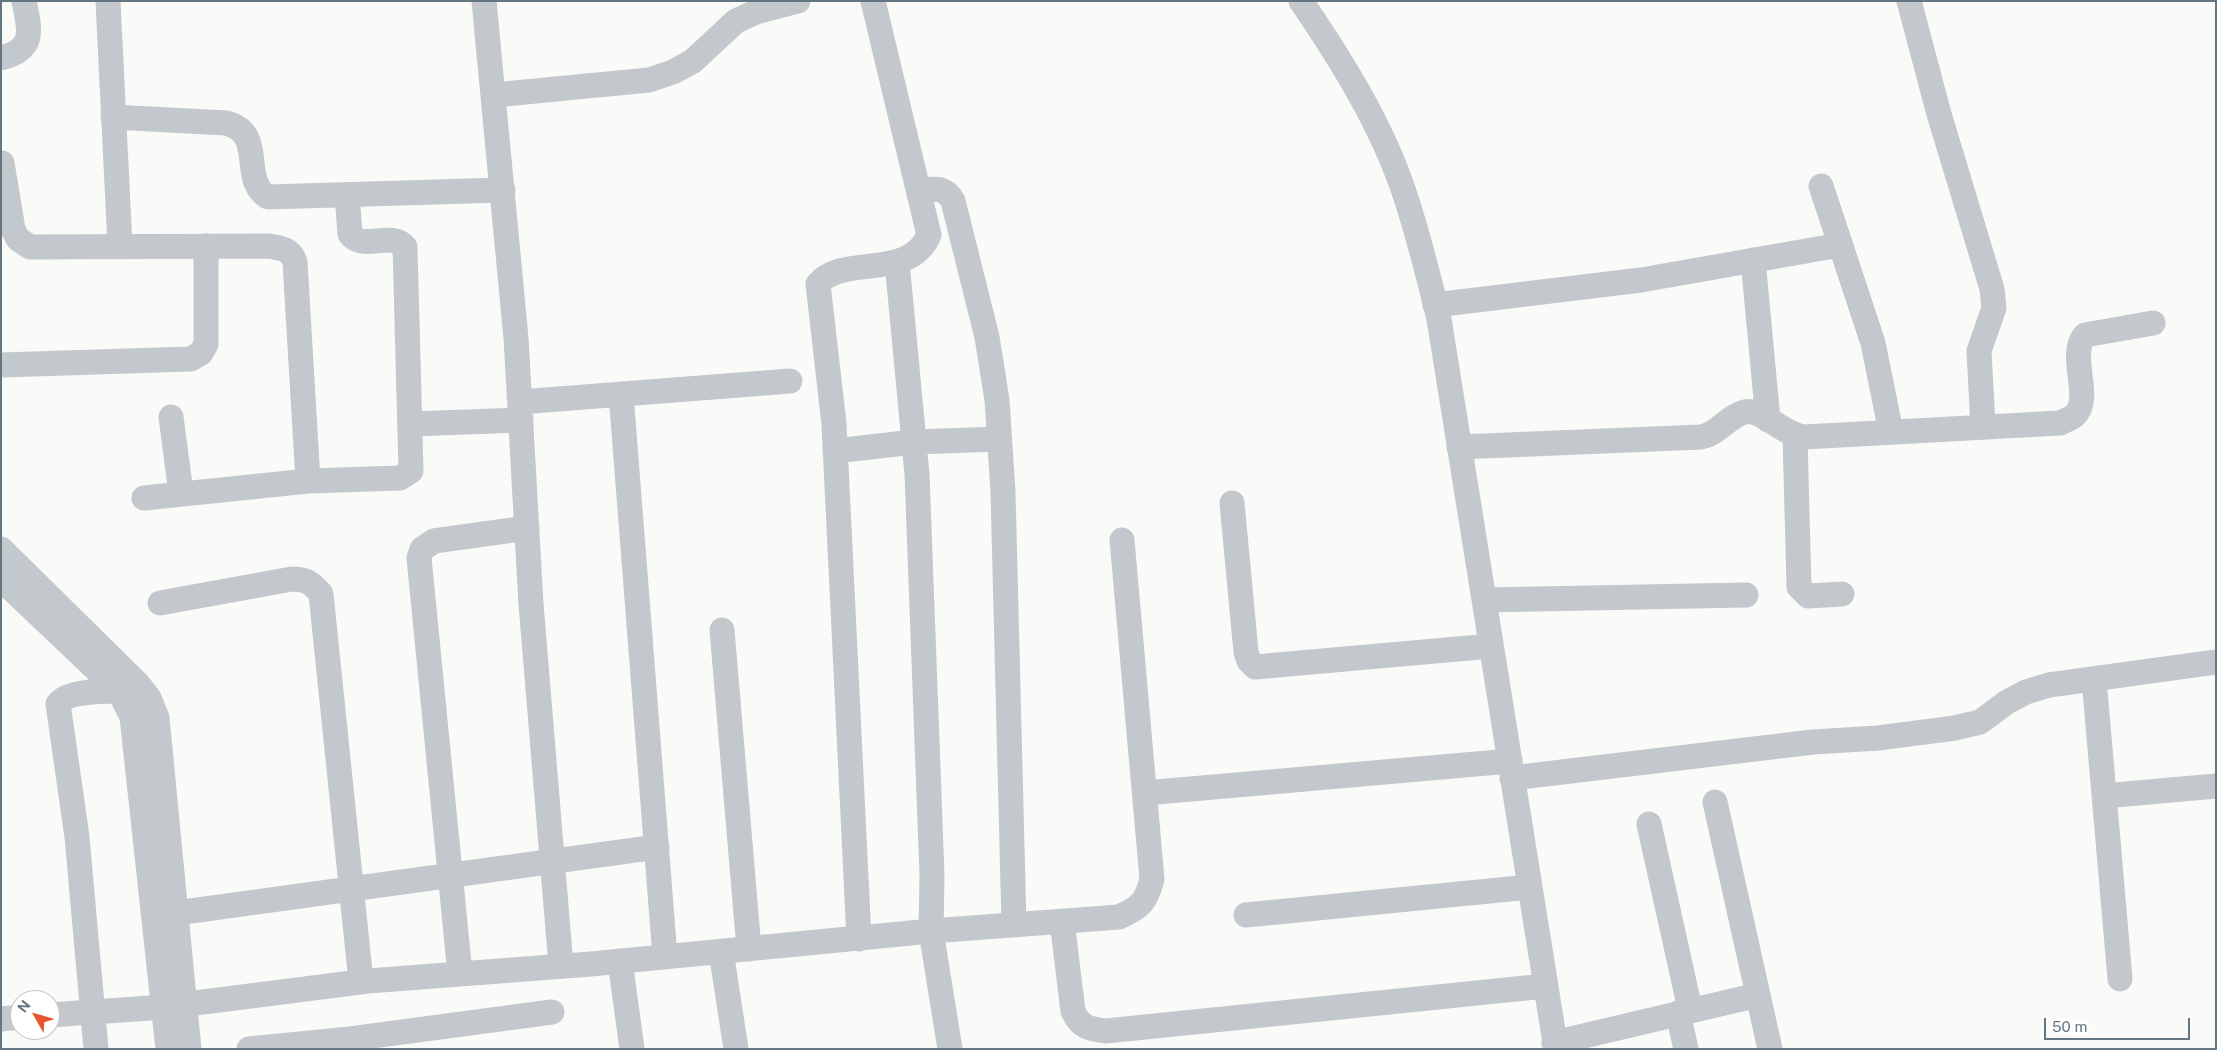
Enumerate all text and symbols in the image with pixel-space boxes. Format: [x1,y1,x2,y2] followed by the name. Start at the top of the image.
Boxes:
[10,990,60,1040] north arrow
[14,997,34,1016] text: N
[2047,1008,2193,1040] scale bar
[2052,1018,2087,1035] text: 50 m

